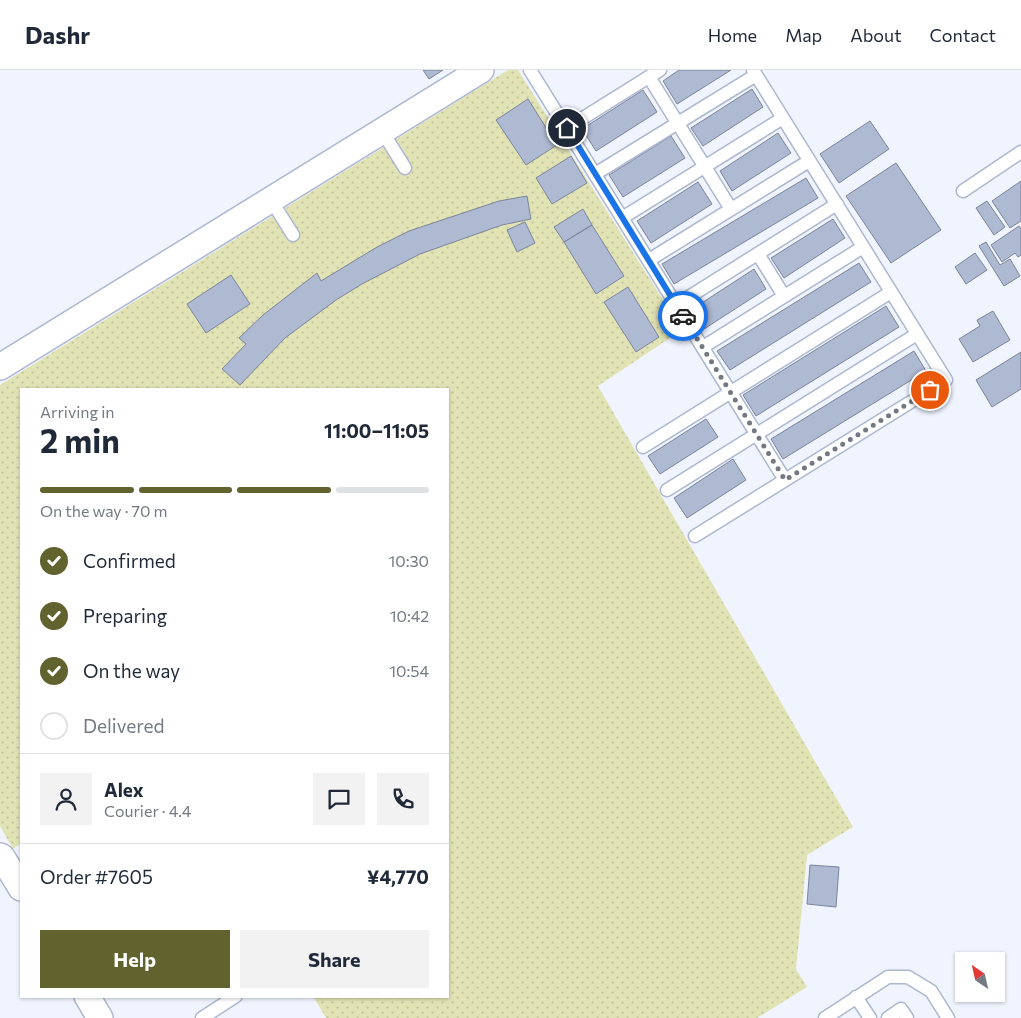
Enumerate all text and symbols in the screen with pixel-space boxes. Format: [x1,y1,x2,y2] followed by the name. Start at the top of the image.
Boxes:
[25,20,90,49] text: Dashr
[708,24,757,46] text: Home
[785,24,822,46] text: Map
[850,24,902,46] text: About
[930,24,996,46] text: Contact
[546,107,588,149] pin
[553,114,581,142] icon: home
[658,291,708,341] courier
[669,302,697,330] icon: car
[909,369,951,411] pin
[916,376,944,404] icon: bag
[40,402,114,421] text: Arriving in
[324,419,429,442] text: 11:00–11:05
[40,420,120,460] text: 2 min
[40,501,167,520] text: On the way · 70 m
[40,547,68,575] icon: check
[83,549,176,572] text: Confirmed
[388,551,429,570] text: 10:30
[40,602,68,630] icon: check
[83,604,167,627] text: Preparing
[390,606,429,625] text: 10:42
[40,657,68,685] icon: check
[83,659,180,682] text: On the way
[389,661,429,680] text: 10:54
[83,714,164,737] text: Delivered
[40,773,92,825] button: person
[313,773,365,825] button: chat
[377,773,429,825] button: phone
[104,778,144,801] text: Alex
[104,801,191,820] text: Courier · 4.4
[40,865,153,888] text: Order #7605
[367,865,429,888] text: ¥4,770
[40,930,230,988] button: Help
[240,930,429,988] button: Share
[955,952,1005,1002] north arrow
[955,952,1005,1002] map controls

